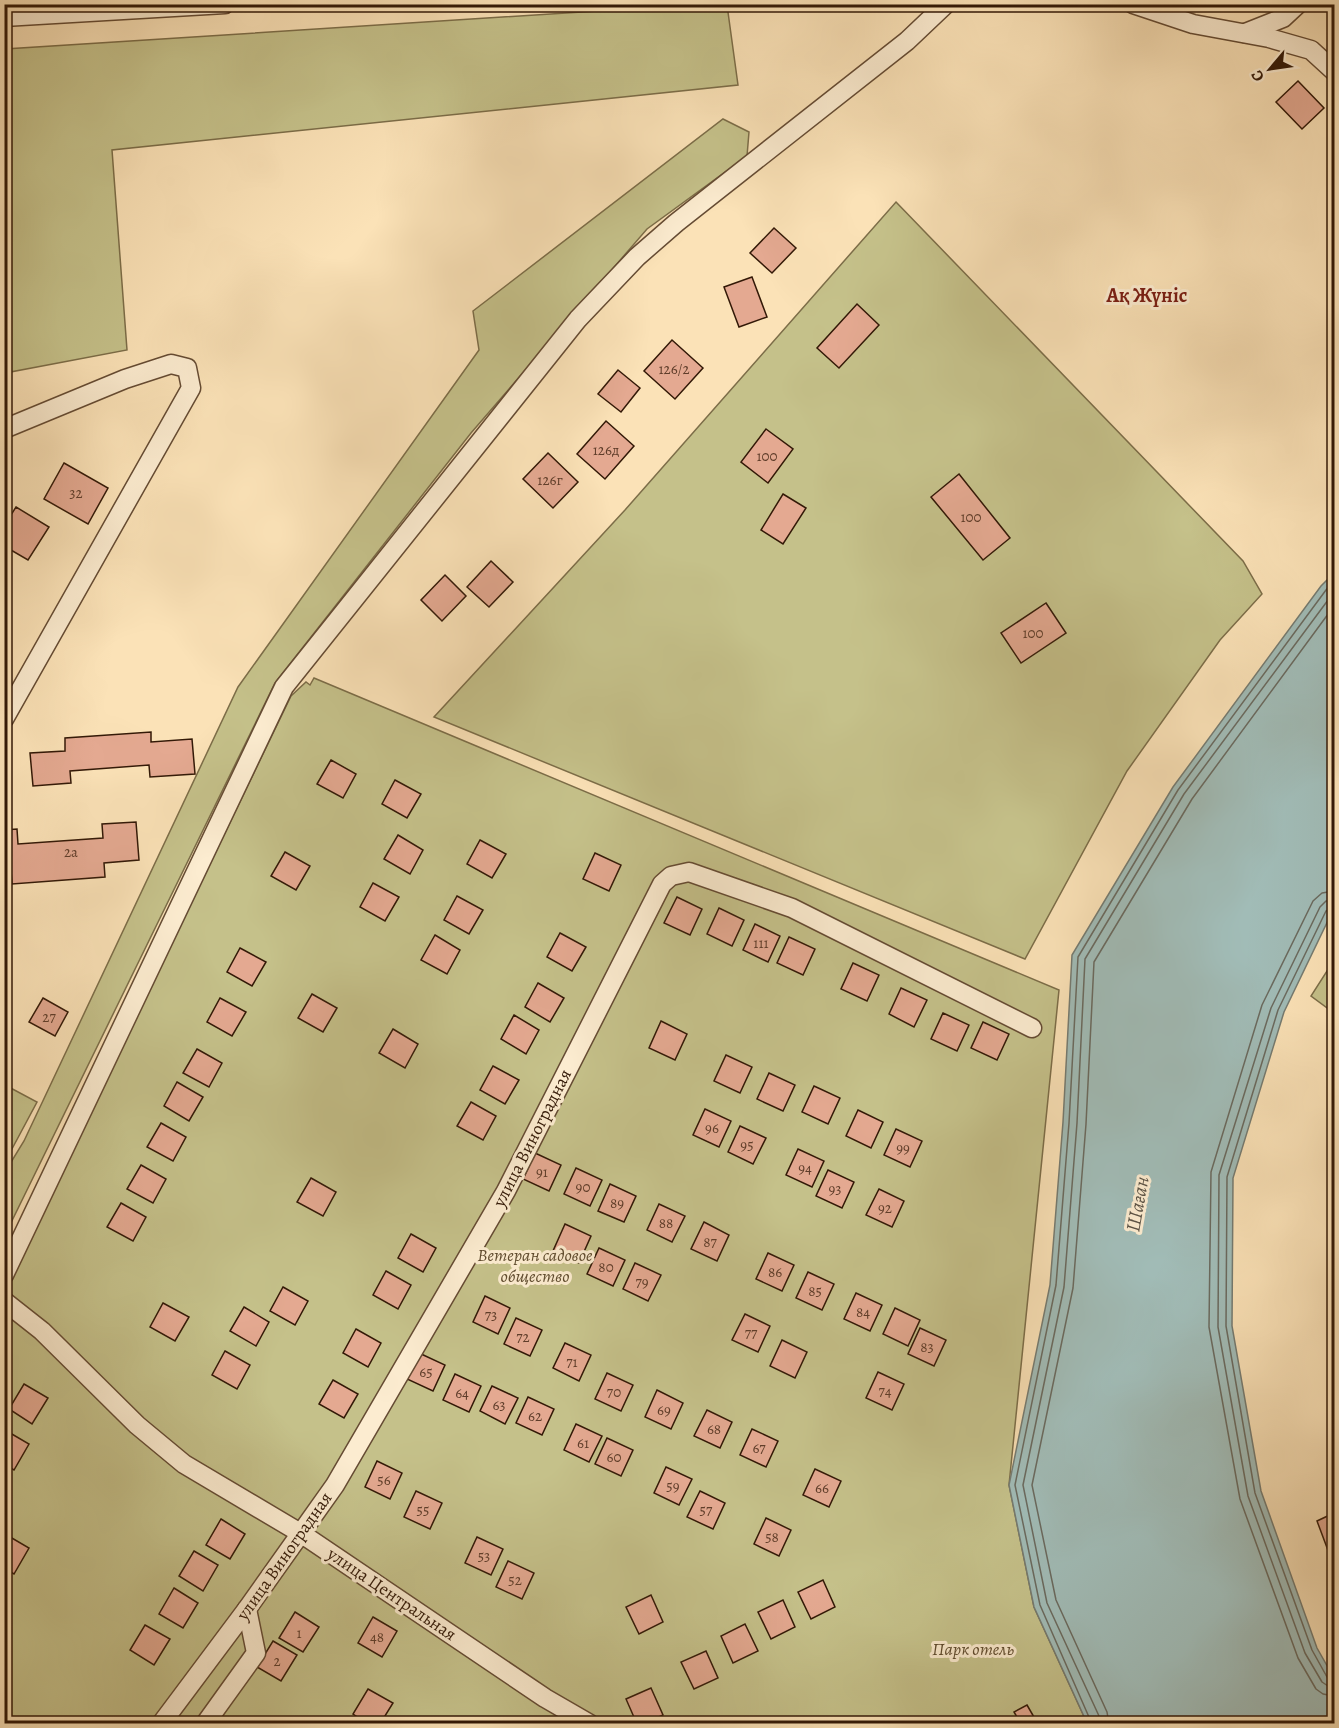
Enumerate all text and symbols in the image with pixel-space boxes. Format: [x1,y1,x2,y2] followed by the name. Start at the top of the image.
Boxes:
[1240,39,1300,99] north arrow
[1246,66,1270,85] text: С
[1106,282,1187,309] district label: Ақ Жүніс
[658,359,690,379] house number: 126/2
[593,440,619,460] house number: 126д
[756,446,778,466] house number: 100
[537,470,563,490] house number: 126г
[69,483,83,503] house number: 32
[960,507,982,527] house number: 100
[1022,623,1044,643] house number: 100
[64,842,78,862] house number: 2а
[753,933,769,953] house number: 111
[42,1007,56,1027] house number: 27
[486,1065,577,1212] street label: улица Виноградная
[705,1118,719,1138] house number: 96
[740,1135,754,1155] house number: 95
[896,1138,910,1158] house number: 99
[798,1158,812,1178] house number: 94
[536,1162,548,1182] house number: 91
[1119,1174,1156,1234] water label: Шаған
[576,1177,590,1197] house number: 90
[828,1179,842,1199] house number: 93
[610,1193,624,1213] house number: 89
[878,1198,892,1218] house number: 92
[659,1213,673,1233] house number: 88
[703,1232,717,1252] house number: 87
[477,1243,593,1288] park label: Ветеран садовое общество
[598,1257,614,1277] house number: 80
[768,1262,782,1282] house number: 86
[635,1272,649,1292] house number: 79
[808,1281,822,1301] house number: 85
[856,1302,870,1322] house number: 84
[485,1305,497,1325] house number: 73
[745,1323,758,1343] house number: 77
[516,1327,530,1347] house number: 72
[920,1337,934,1357] house number: 83
[566,1352,578,1372] house number: 71
[419,1362,433,1382] house number: 65
[878,1381,892,1401] house number: 74
[607,1382,621,1402] house number: 70
[455,1383,469,1403] house number: 64
[492,1395,506,1415] house number: 63
[657,1400,671,1420] house number: 69
[528,1406,542,1426] house number: 62
[707,1419,721,1439] house number: 68
[577,1433,589,1453] house number: 61
[752,1438,766,1458] house number: 67
[607,1447,621,1467] house number: 60
[377,1470,391,1490] house number: 56
[666,1476,680,1496] house number: 59
[815,1478,829,1498] house number: 66
[230,1487,337,1626] street label: улица Виноградная
[417,1500,429,1520] house number: 55
[700,1500,713,1520] house number: 57
[765,1527,779,1547] house number: 58
[322,1541,461,1646] street label: улица Центральная
[478,1546,490,1566] house number: 53
[508,1570,522,1590] house number: 52
[296,1623,302,1643] house number: 1
[370,1627,384,1647] house number: 48
[932,1637,1014,1661] park label: Парк отель
[273,1651,281,1671] house number: 2

